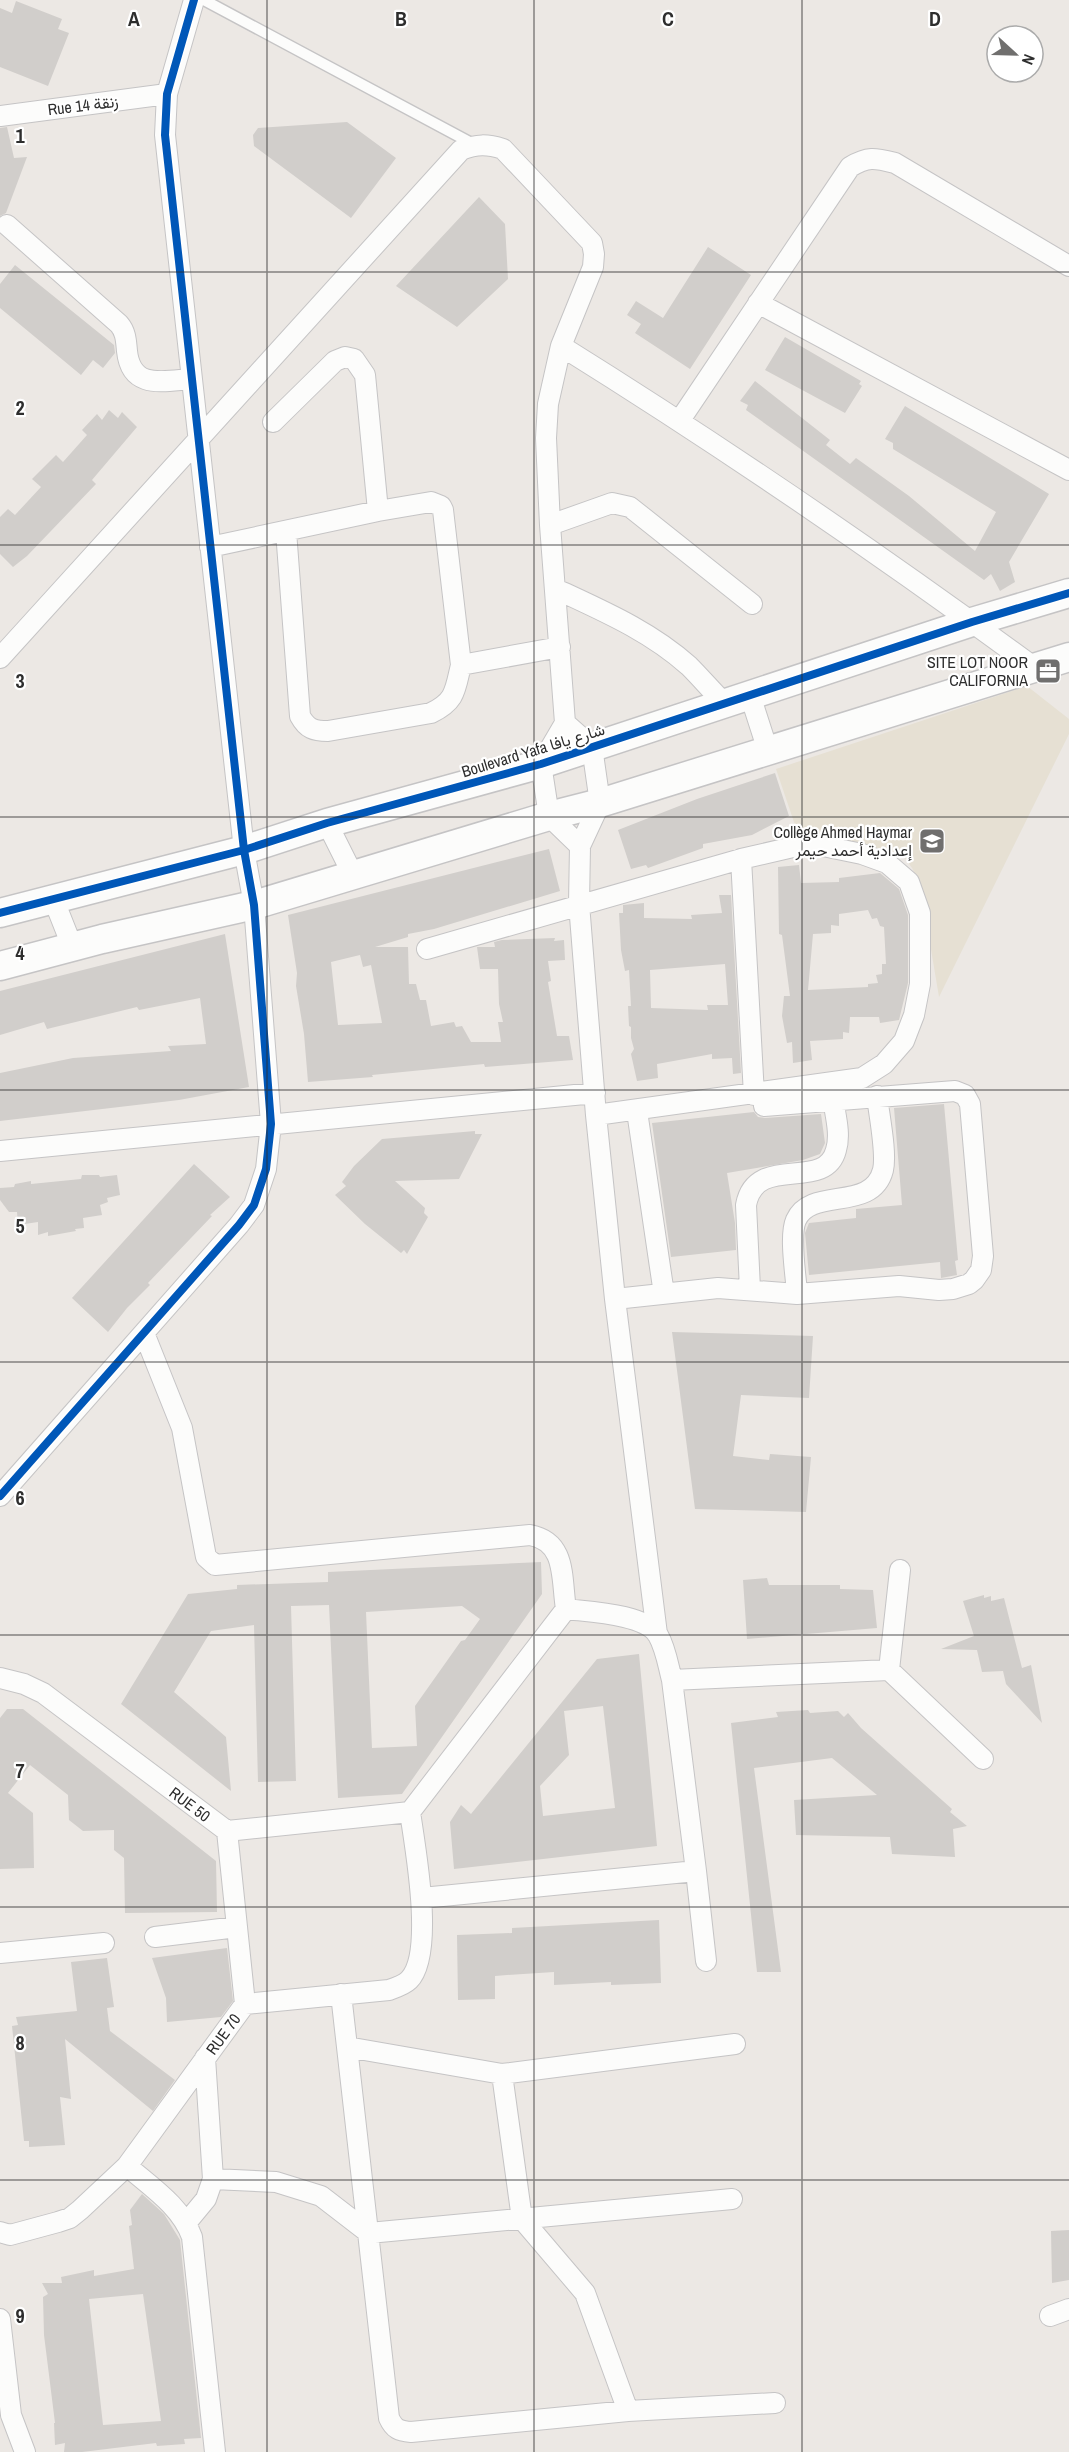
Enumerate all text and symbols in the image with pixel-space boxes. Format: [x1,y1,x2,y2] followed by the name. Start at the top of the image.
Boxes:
[128,5,140,32] text: A
[395,5,407,32] text: B
[662,5,674,32] text: C
[929,5,941,32] text: D
[985,24,1045,84] north arrow
[1017,51,1041,68] text: N
[46,90,120,120] street label: Rue 14 زنقة
[15,122,25,149] text: 1
[15,394,25,421] text: 2
[927,651,1029,691] place label: SITE LOT NOOR CALIFORNIA
[1033,656,1063,686] office icon: SITE LOT NOOR CALIFORNIA
[15,667,25,694] text: 3
[459,718,608,783] street label: Boulevard Yafa شارع يافا
[773,821,913,861] place label: Collège Ahmed Haymar إعدادية أحمد حيمر
[917,826,947,856] school or university icon: Collège Ahmed Haymar إعدادية أحمد حيمر
[15,939,25,966] text: 4
[15,1212,25,1239] text: 5
[15,1484,25,1511] text: 6
[15,1757,25,1784] text: 7
[165,1781,215,1827] street label: RUE 50
[201,2009,245,2059] street label: RUE 70
[15,2029,25,2056] text: 8
[15,2302,25,2329] text: 9

